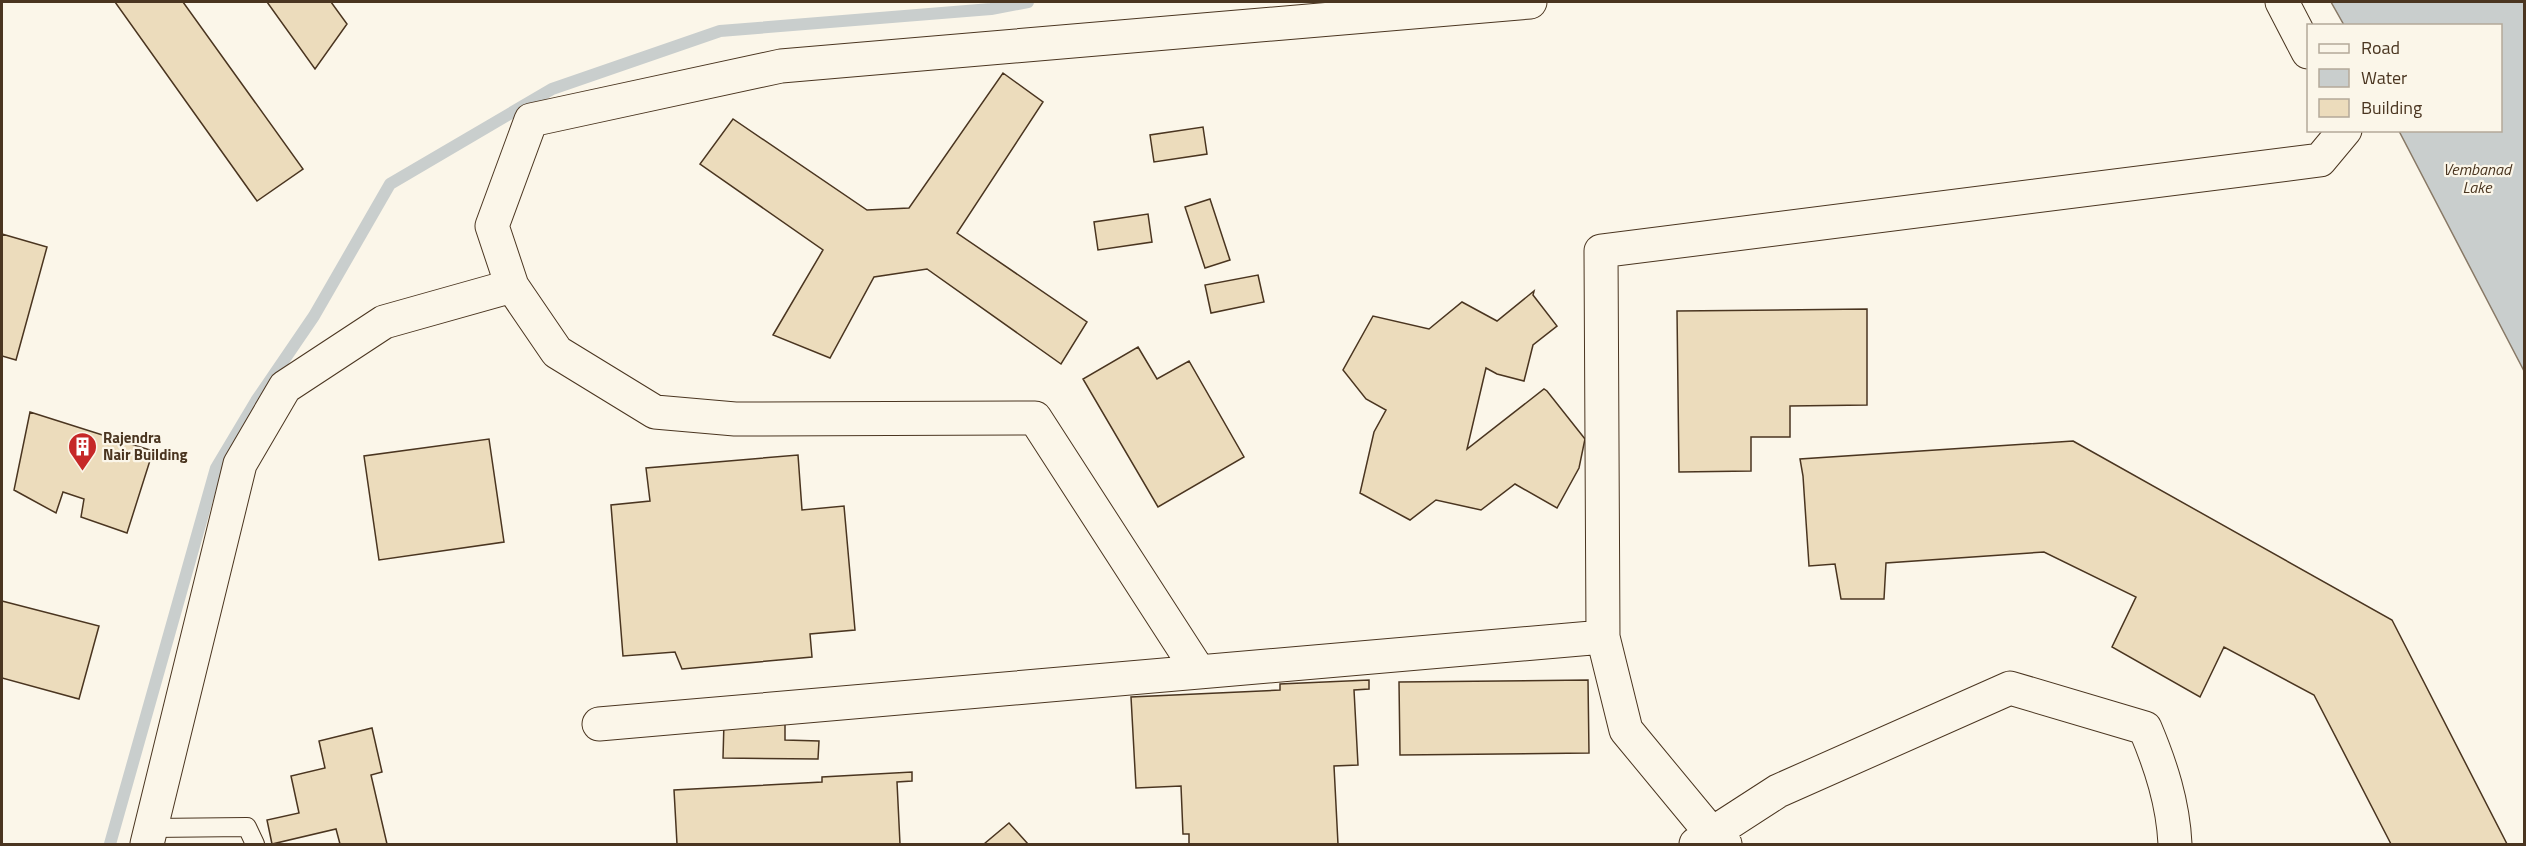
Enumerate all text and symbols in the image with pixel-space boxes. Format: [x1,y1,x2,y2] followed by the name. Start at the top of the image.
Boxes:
[2307,24,2502,132] legend
[2361,34,2400,61] text: Road
[2361,64,2407,91] text: Water
[2361,94,2422,121] text: Building
[2443,157,2513,199] water label: Vembanad Lake
[103,426,188,466] place label: Rajendra Nair Building
[66,430,98,472] building icon: Rajendra Nair Building

